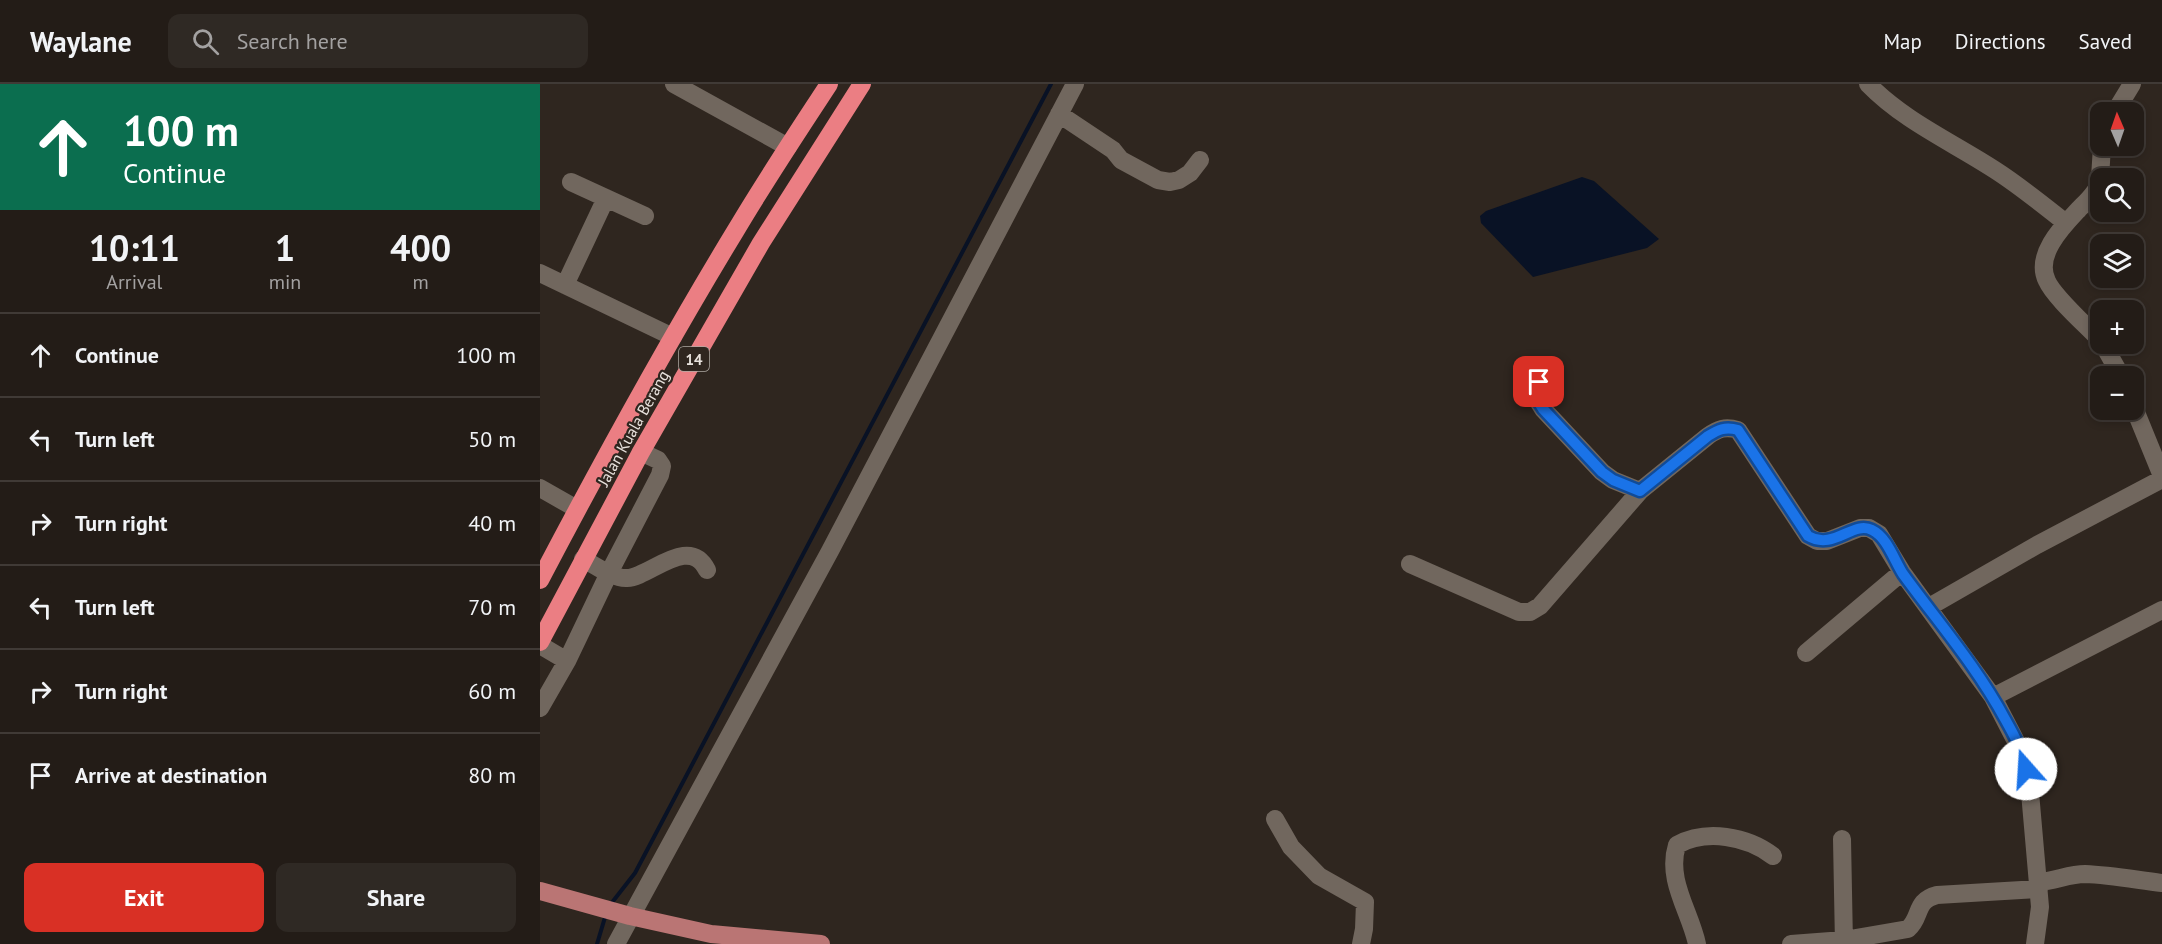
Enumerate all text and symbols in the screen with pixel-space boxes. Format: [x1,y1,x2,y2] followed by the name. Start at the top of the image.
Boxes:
[168,14,588,68] search box
[30,23,132,60] text: Waylane
[189,25,222,58] icon: search
[237,27,348,55] text: Search here
[1883,28,1922,55] text: Map
[1955,28,2046,55] text: Directions
[2079,28,2132,55] text: Saved
[2090,102,2144,156] north arrow
[2090,102,2144,420] map controls
[123,103,239,158] text: 100 m
[24,108,102,186] icon: ahead
[123,156,226,190] text: Continue
[2090,168,2144,222] button: search
[89,224,180,271] text: 10:11
[275,224,295,271] text: 1
[390,224,451,271] text: 400
[2090,234,2144,288] button: layers
[106,269,162,295] text: Arrival
[269,269,301,295] text: min
[413,269,429,295] text: m
[2090,300,2144,354] button: +
[24,339,57,372] icon: ahead
[75,341,159,369] text: Continue
[456,341,516,369] text: 100 m
[679,347,709,371] road number: 14
[1513,356,1564,407] pin
[1522,365,1555,398] icon: arrive
[2090,366,2144,420] button: −
[592,367,673,490] street label: Jalan Kuala Berang
[24,423,57,456] icon: left
[75,425,155,453] text: Turn left
[468,425,516,453] text: 50 m
[24,507,57,540] icon: right
[75,509,167,537] text: Turn right
[468,509,516,537] text: 40 m
[24,591,57,624] icon: left
[75,593,155,621] text: Turn left
[468,593,516,621] text: 70 m
[24,675,57,708] icon: right
[75,677,167,705] text: Turn right
[468,677,516,705] text: 60 m
[1994,737,2058,801] position arrow
[24,759,57,792] icon: arrive
[75,761,267,789] text: Arrive at destination
[468,761,516,789] text: 80 m
[24,863,264,932] button: Exit
[276,863,516,932] button: Share

